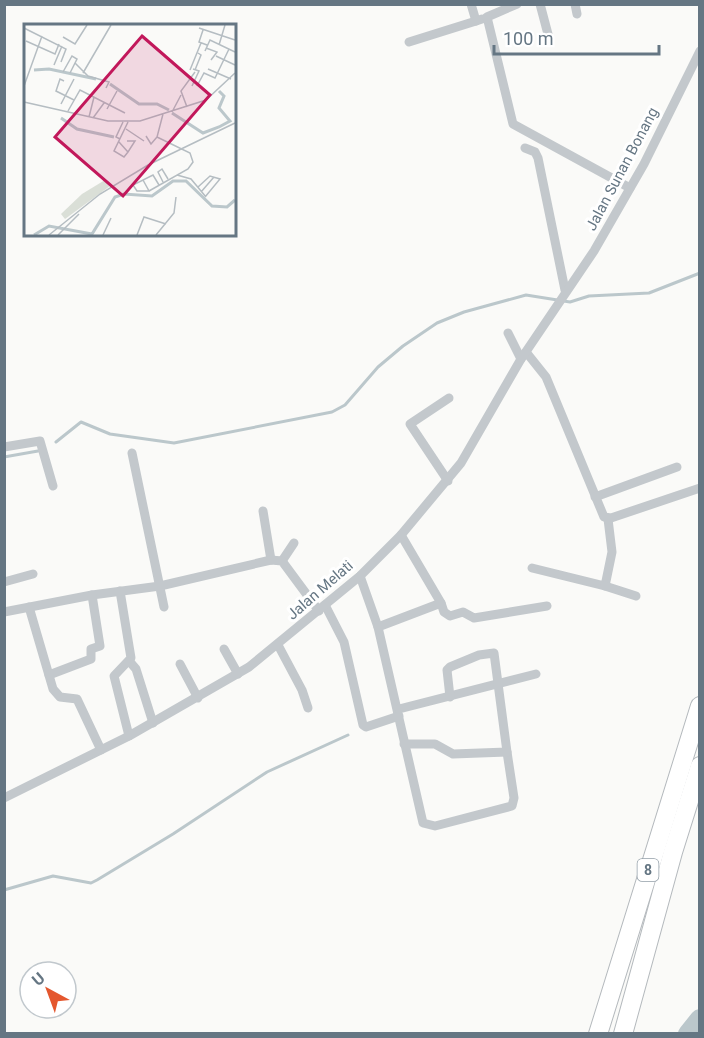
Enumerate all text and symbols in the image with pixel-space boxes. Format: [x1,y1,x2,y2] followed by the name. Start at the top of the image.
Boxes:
[494,18,659,56] scale bar
[24,24,236,236] inset map
[503,28,554,49] text: 100 m
[582,104,662,234] street label: Jalan Sunan Bonang
[283,556,357,624] street label: Jalan Melati
[638,859,658,881] road number: 8
[18,960,78,1020] north arrow
[28,968,49,990] text: U

